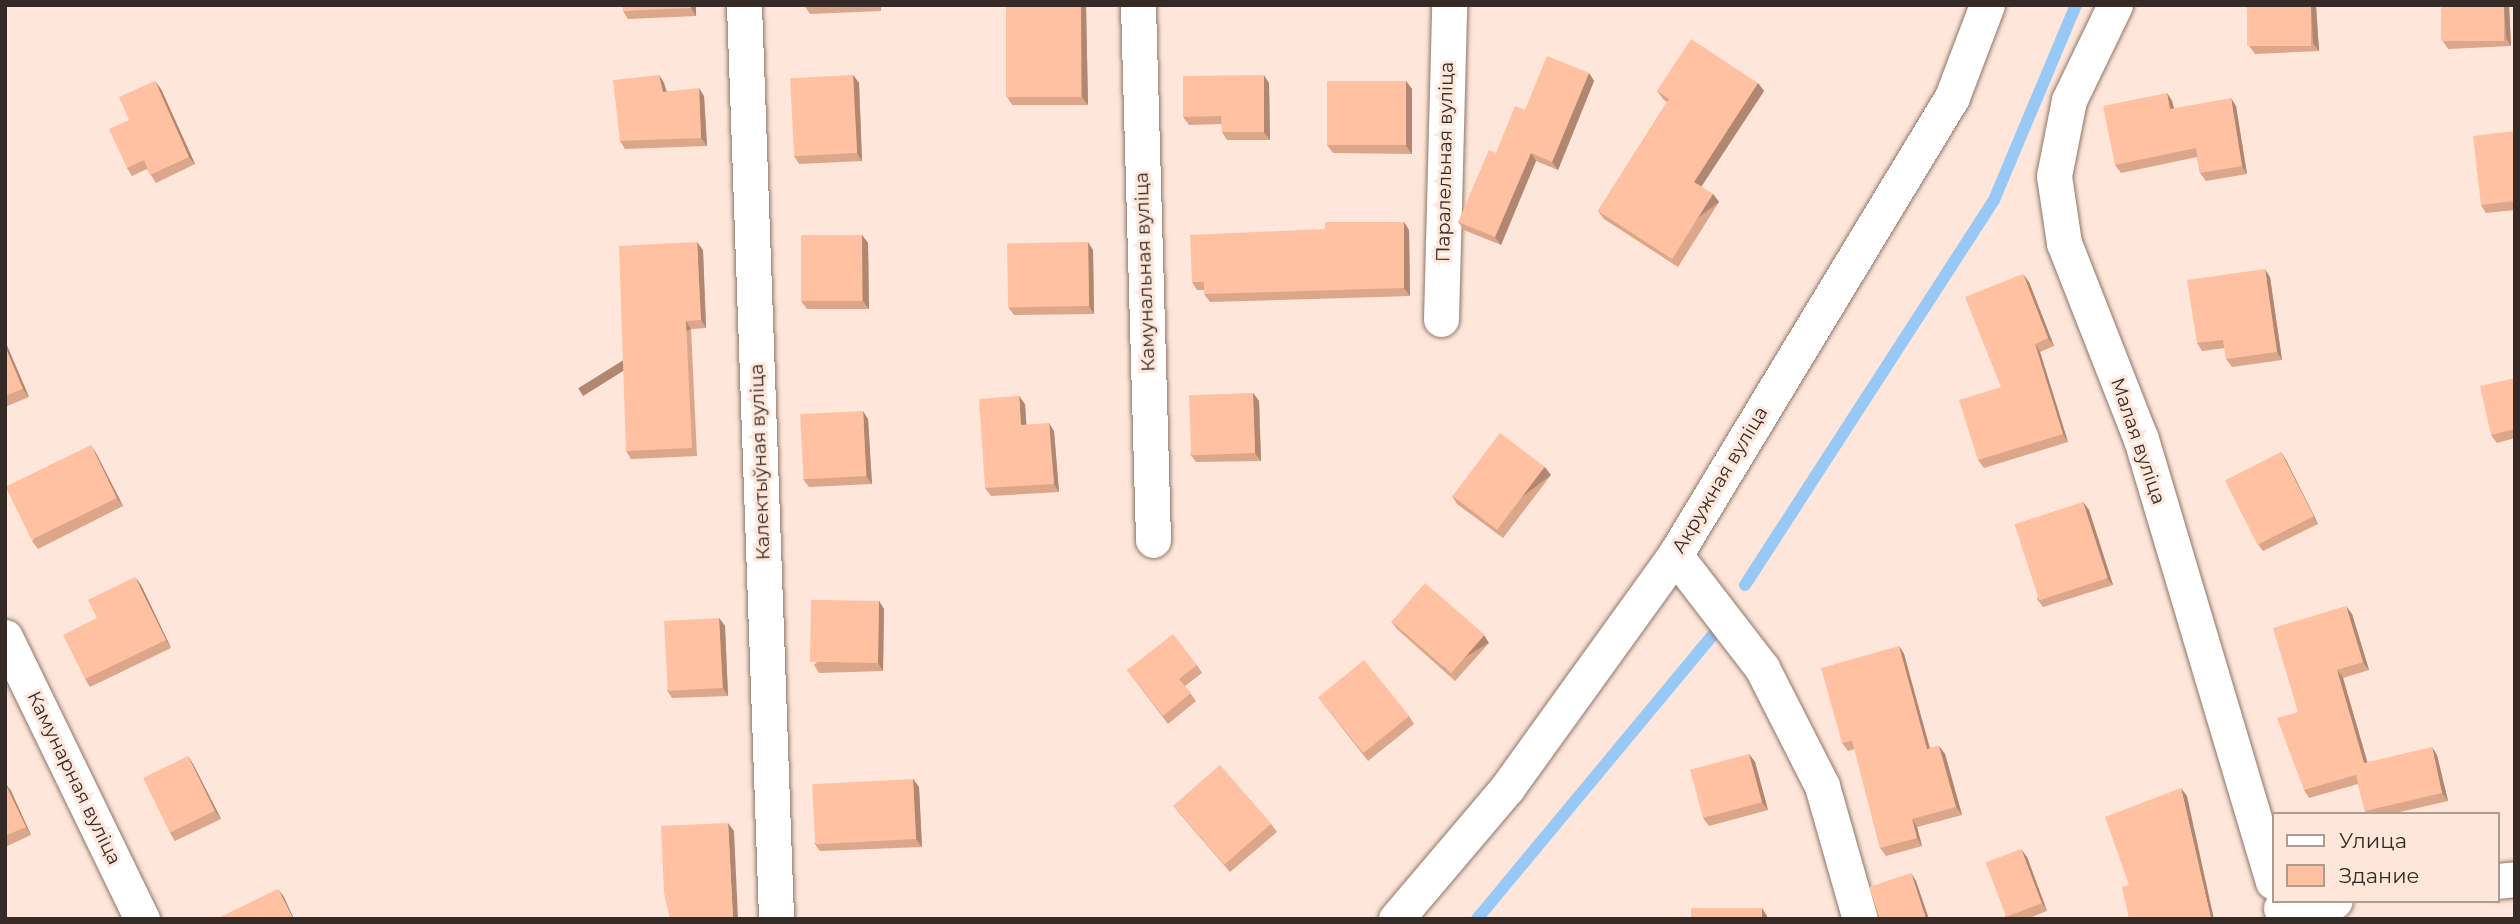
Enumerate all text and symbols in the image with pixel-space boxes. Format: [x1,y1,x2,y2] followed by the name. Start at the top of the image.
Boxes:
[1432,62,1458,262] street label: Паралельная вуліца
[1130,172,1160,372] street label: Камунальная вуліца
[745,363,775,561] street label: Калектыўная вуліца
[2106,375,2170,507] street label: Малая вуліца
[1667,402,1773,558] street label: Акружная вуліца
[22,688,126,868] street label: Камунарная вуліца
[2272,812,2499,903] legend
[2339,828,2407,853] text: Улица
[2339,863,2420,888] text: Здание

